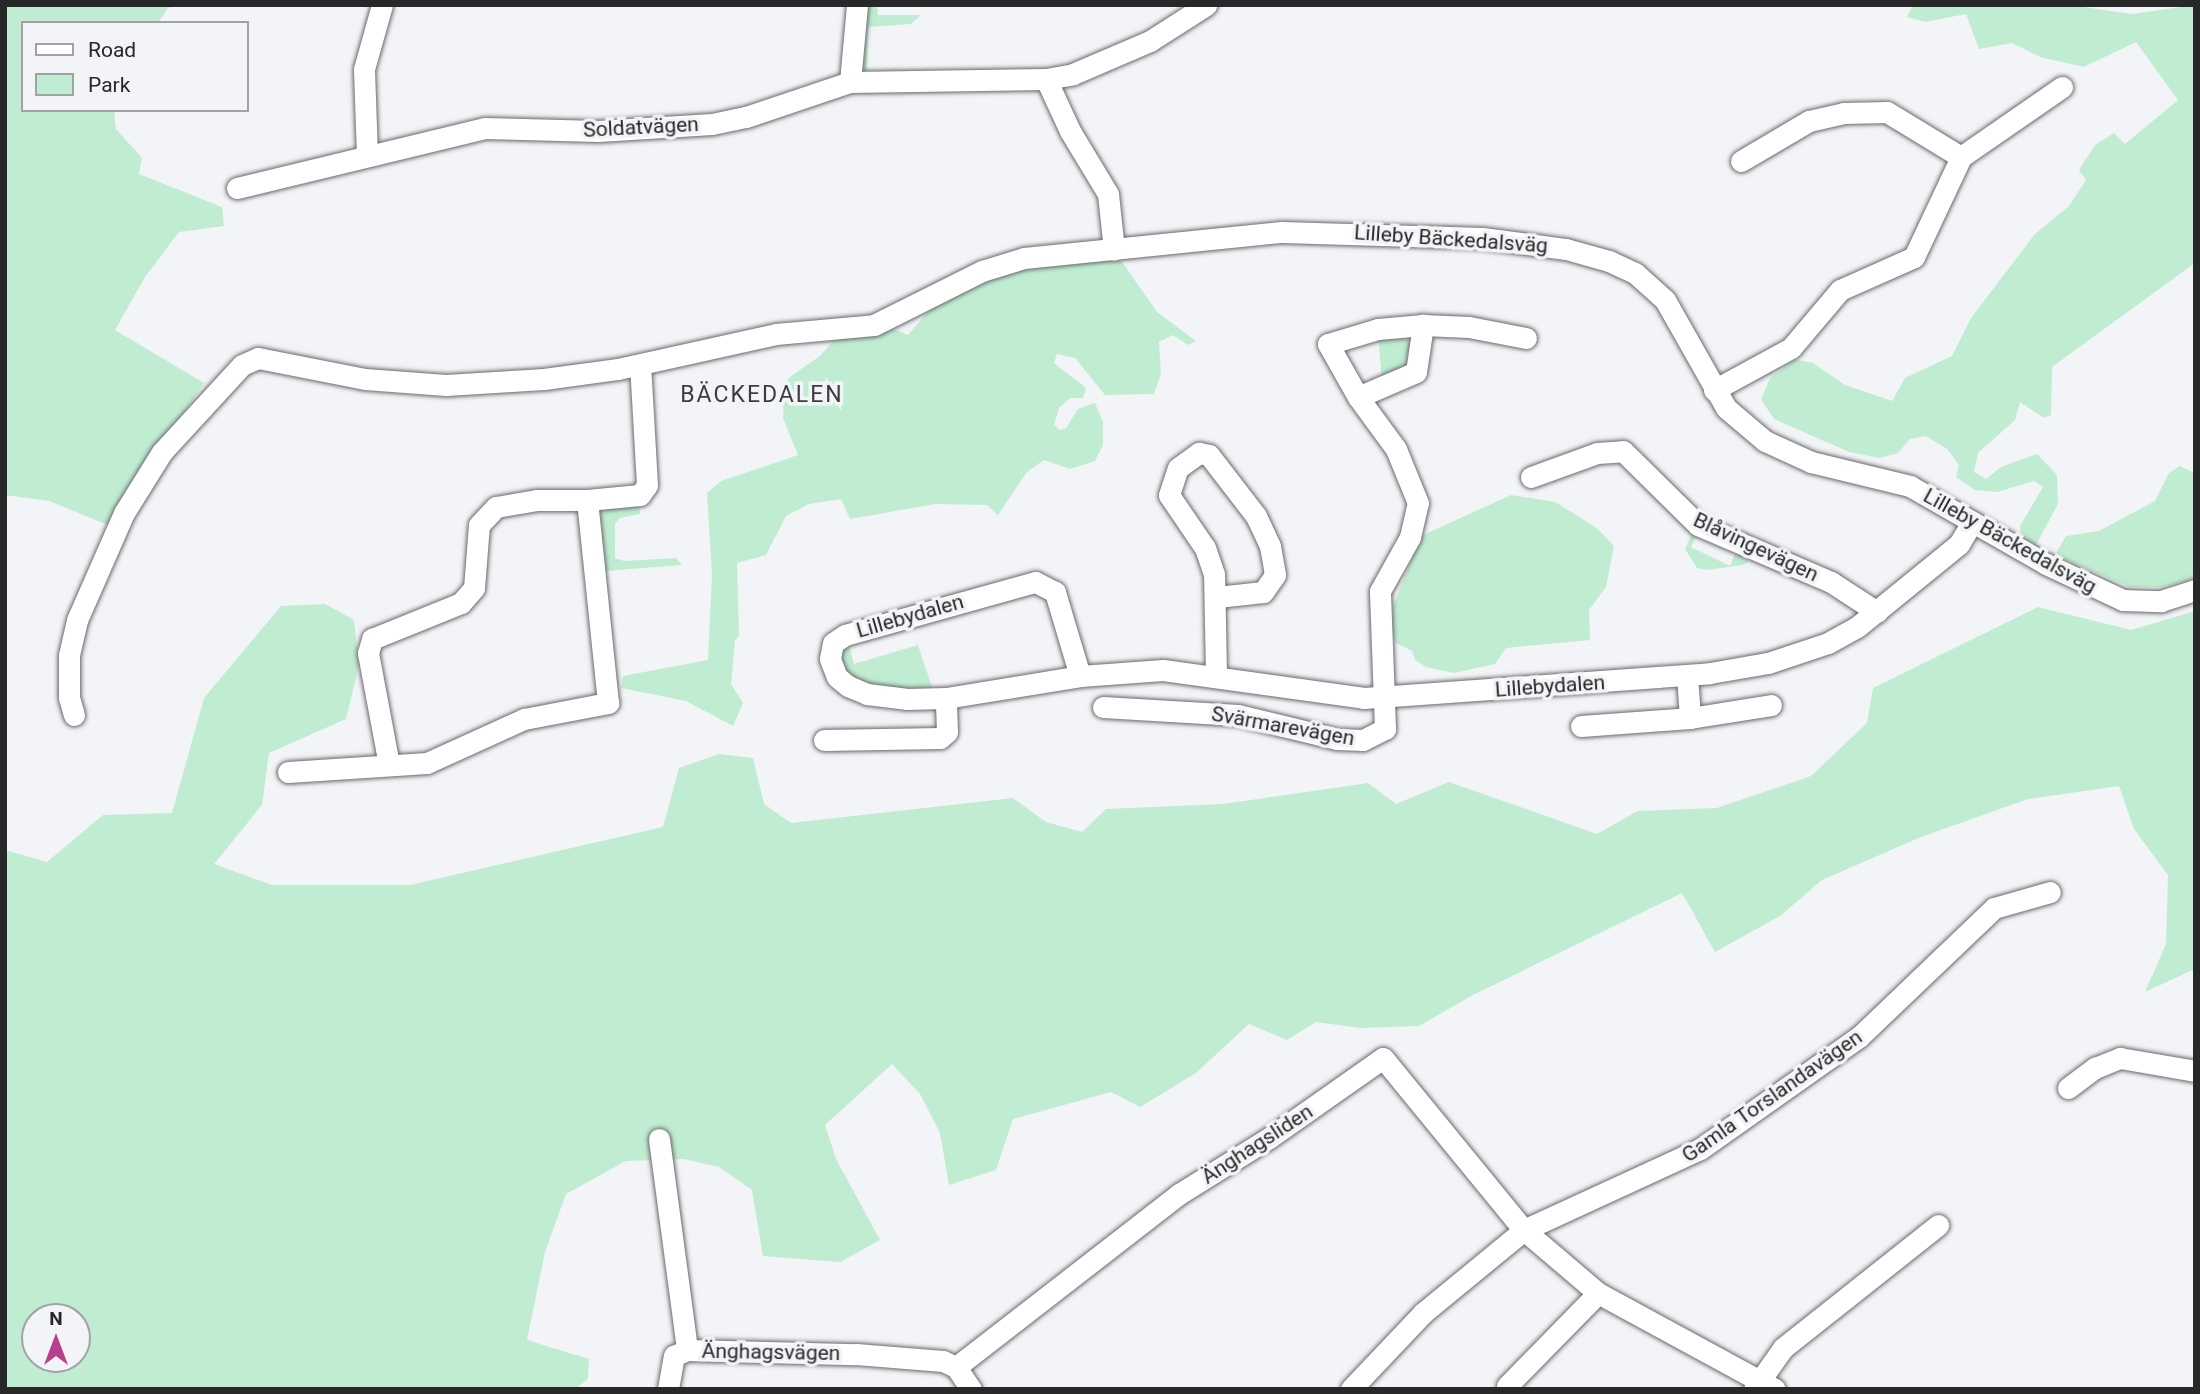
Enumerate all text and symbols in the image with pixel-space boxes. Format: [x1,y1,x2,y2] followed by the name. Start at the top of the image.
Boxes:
[21,21,248,112] legend
[88,38,136,62] text: Road
[88,73,130,97] text: Park
[583,111,699,143] street label: Soldatvägen
[1353,220,1549,258] street label: Lilleby Bäckedalsväg
[682,381,842,409] district label: BÄCKEDALEN
[1919,483,2101,599] street label: Lilleby Bäckedalsväg
[1689,507,1823,587] street label: Blåvingevägen
[853,589,967,643] street label: Lillebydalen
[1494,670,1606,702] street label: Lillebydalen
[1210,701,1356,751] street label: Svärmarevägen
[1677,1024,1867,1168] street label: Gamla Torslandavägen
[1197,1099,1317,1189] street label: Änghagsliden
[21,1303,91,1373] north arrow
[49,1307,63,1330] text: N
[701,1338,841,1366] street label: Änghagsvägen

